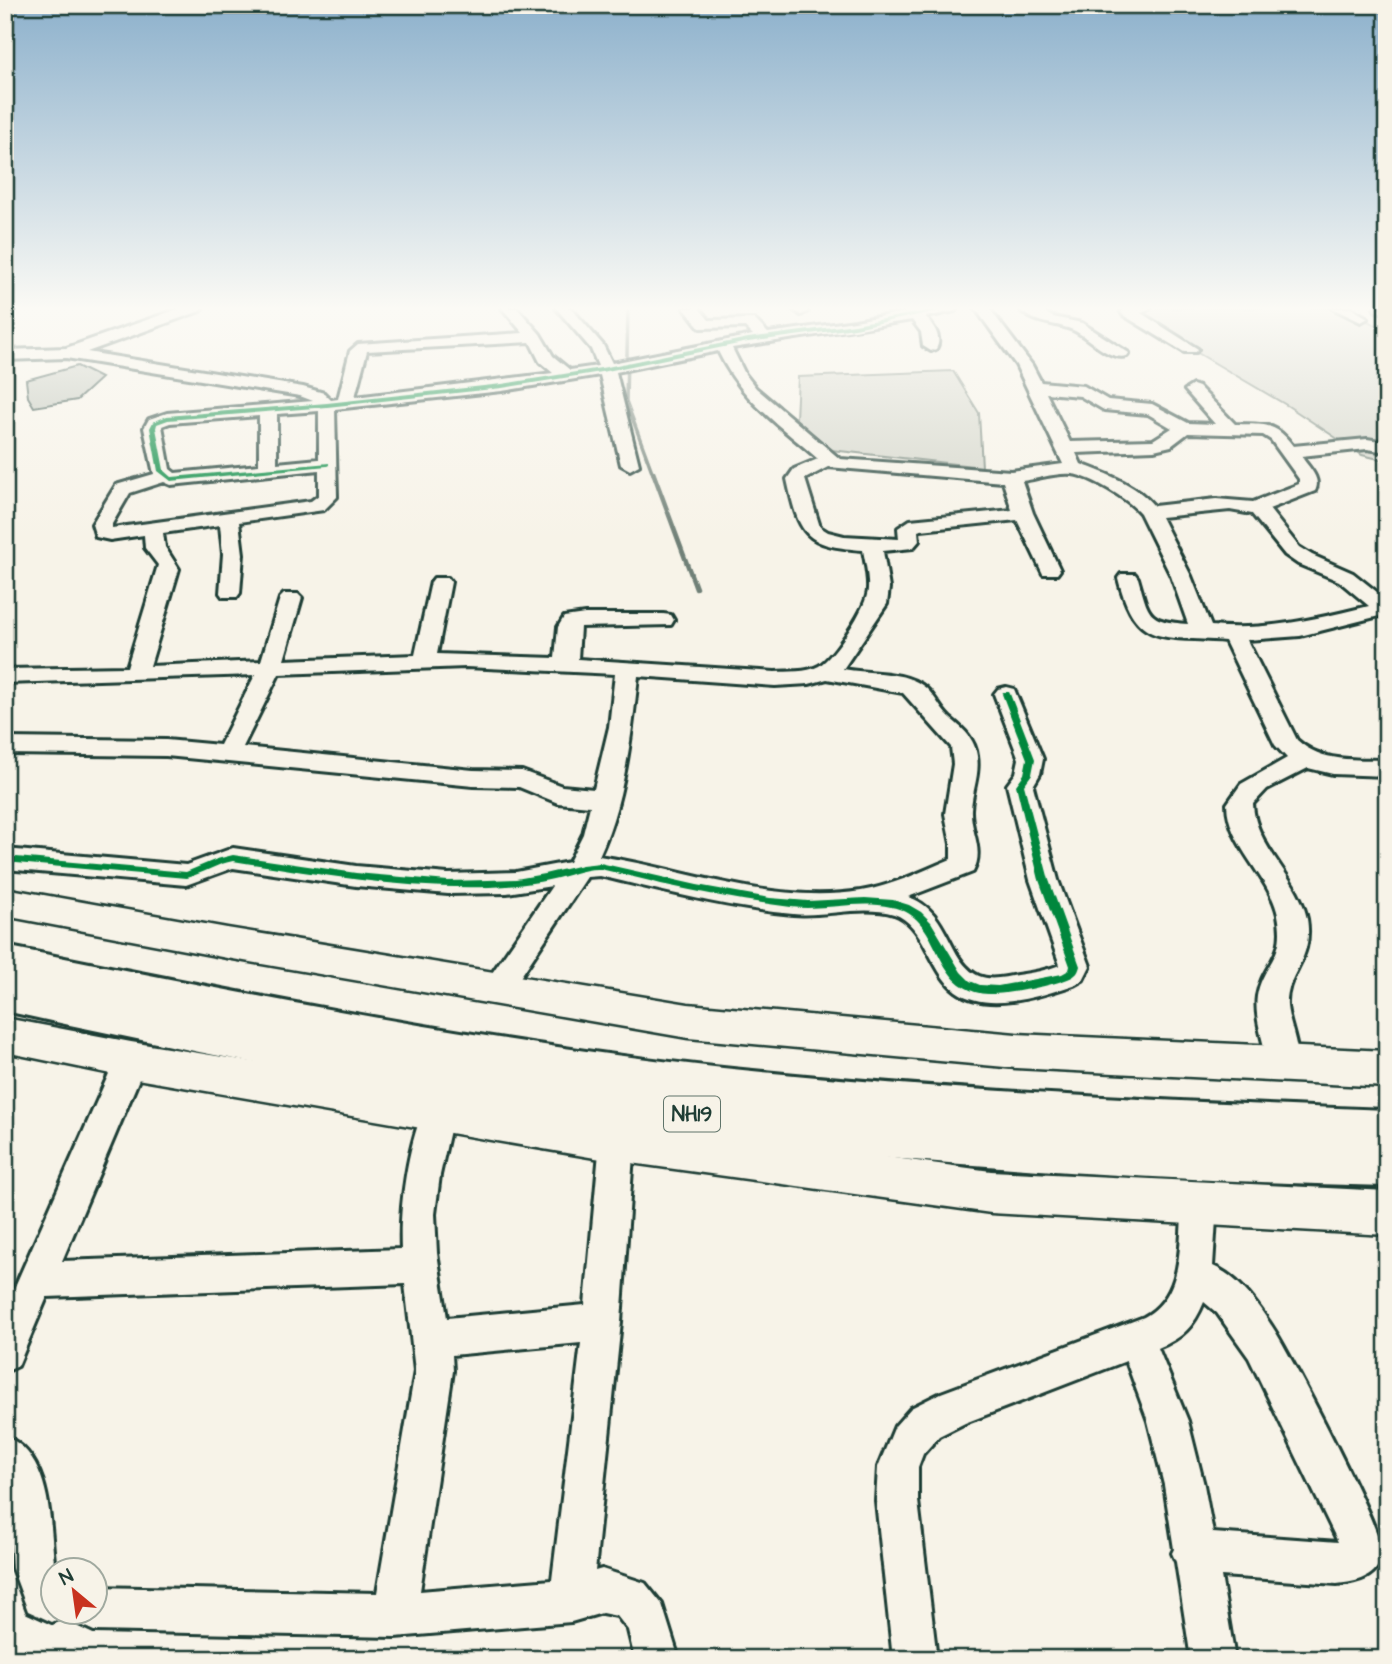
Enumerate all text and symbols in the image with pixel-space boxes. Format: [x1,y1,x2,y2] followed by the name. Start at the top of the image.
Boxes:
[664,1096,720,1132] road number: NH19
[38,1556,108,1626] north arrow
[55,1563,78,1592] text: N

